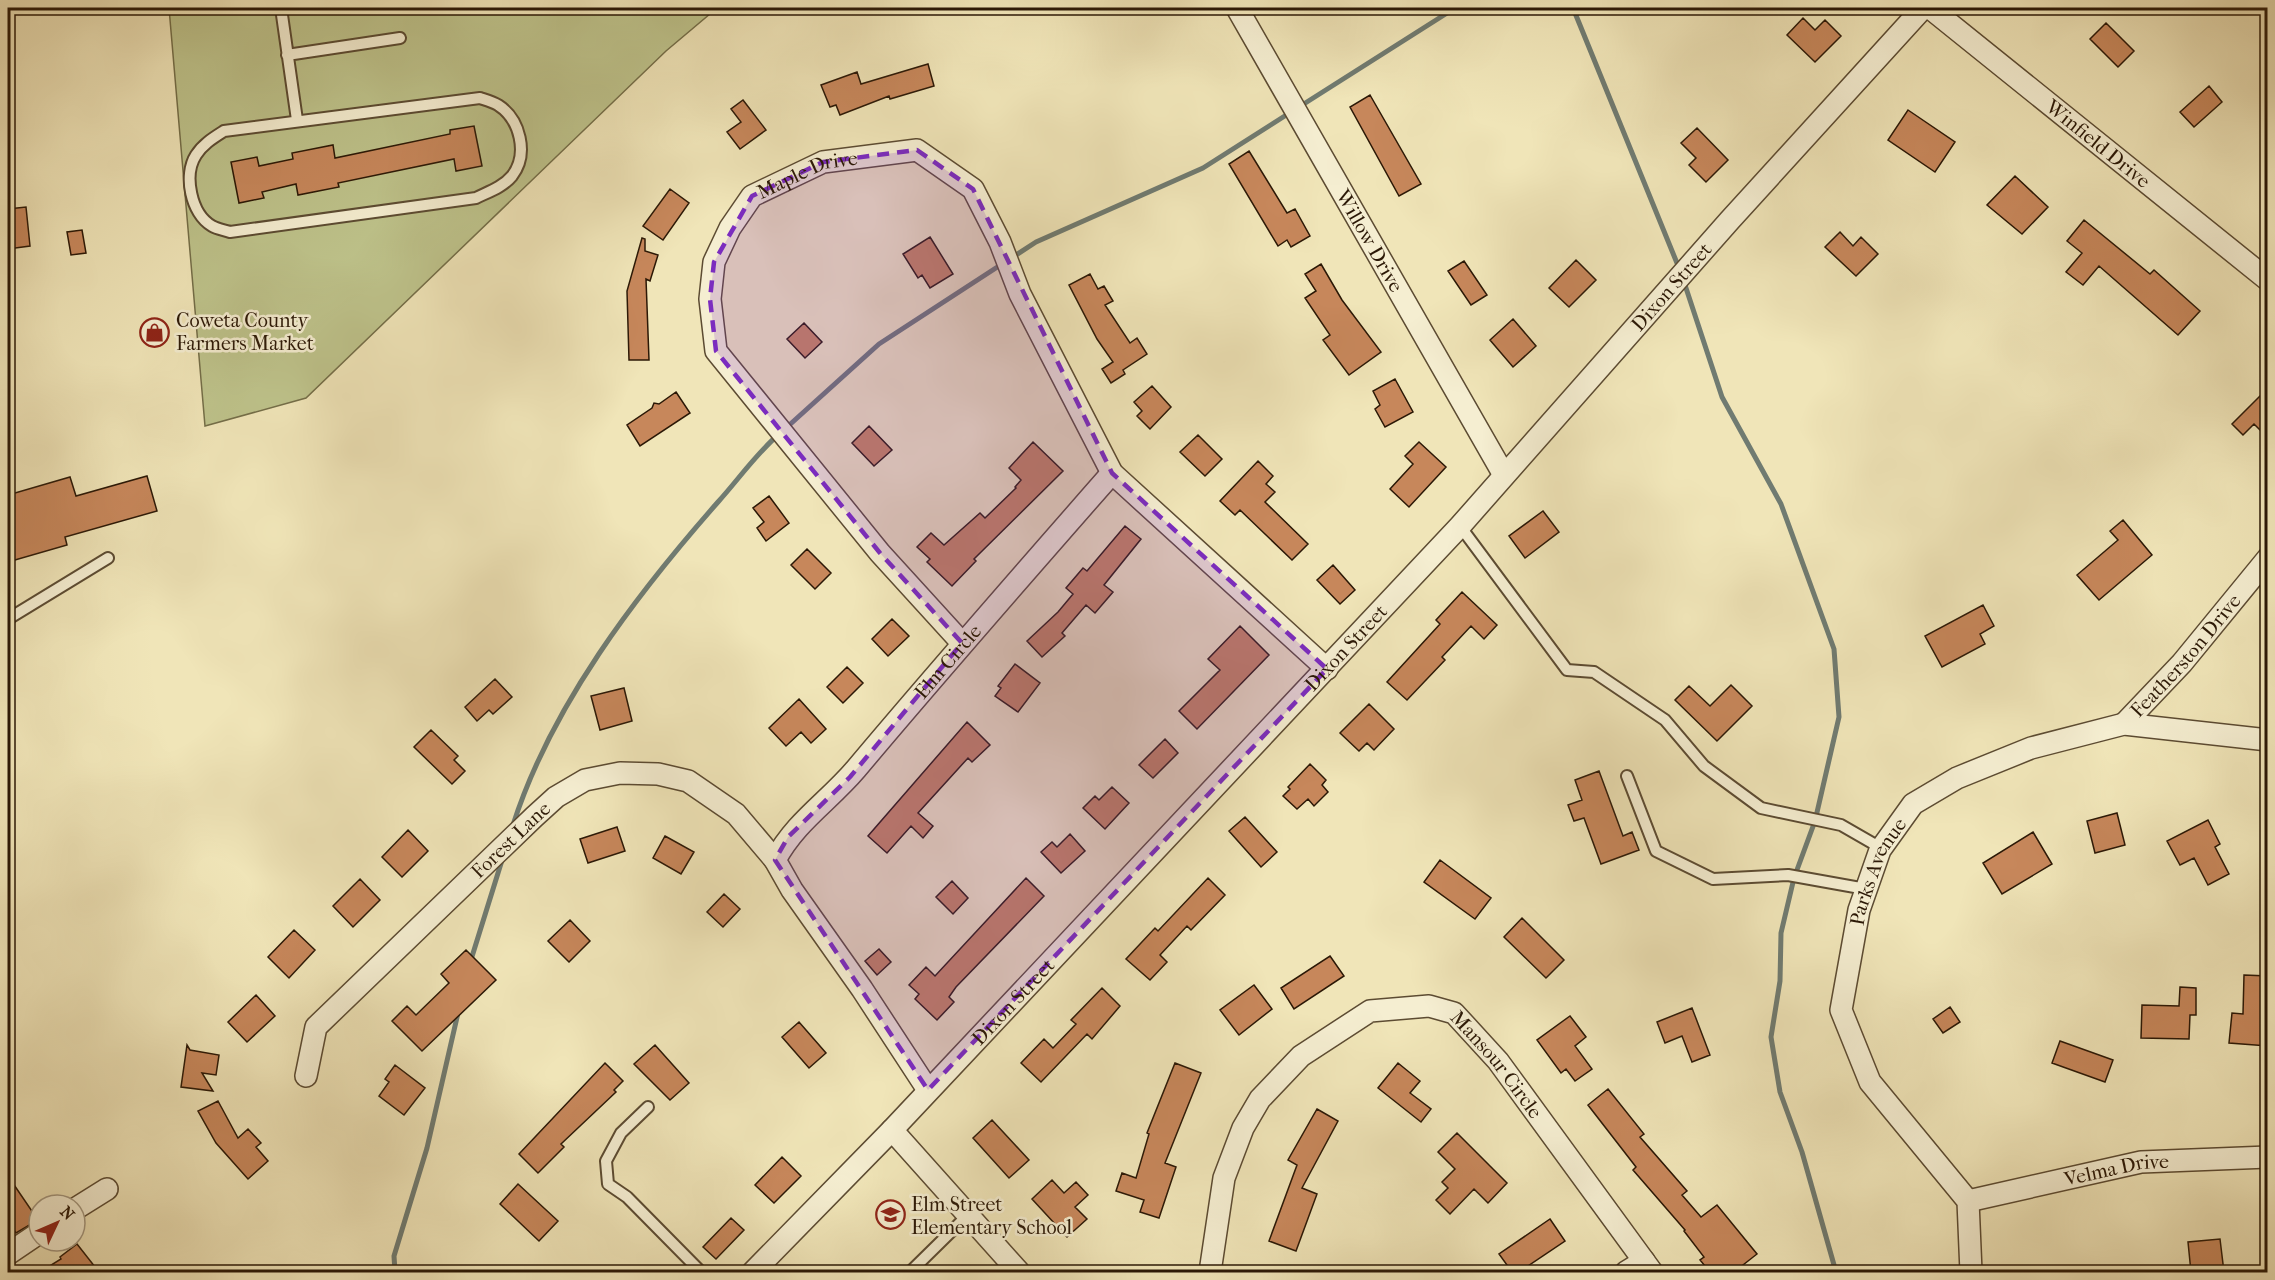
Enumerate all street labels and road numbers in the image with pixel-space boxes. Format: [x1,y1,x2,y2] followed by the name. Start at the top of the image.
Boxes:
[2040,94,2155,193] street label: Winfield Drive
[753,147,859,204] street label: Maple Drive
[1331,185,1408,296] street label: Willow Drive
[1627,238,1717,336] street label: Dixon Street
[2126,590,2246,722] street label: Featherston Drive
[1300,600,1392,696] street label: Dixon Street
[910,620,986,703] street label: Elm Circle
[467,797,555,883] street label: Forest Lane
[1845,813,1911,927] street label: Parks Avenue
[967,954,1059,1050] street label: Dixon Street
[1446,1006,1547,1123] street label: Mansour Circle
[2061,1150,2169,1191] street label: Velma Drive

